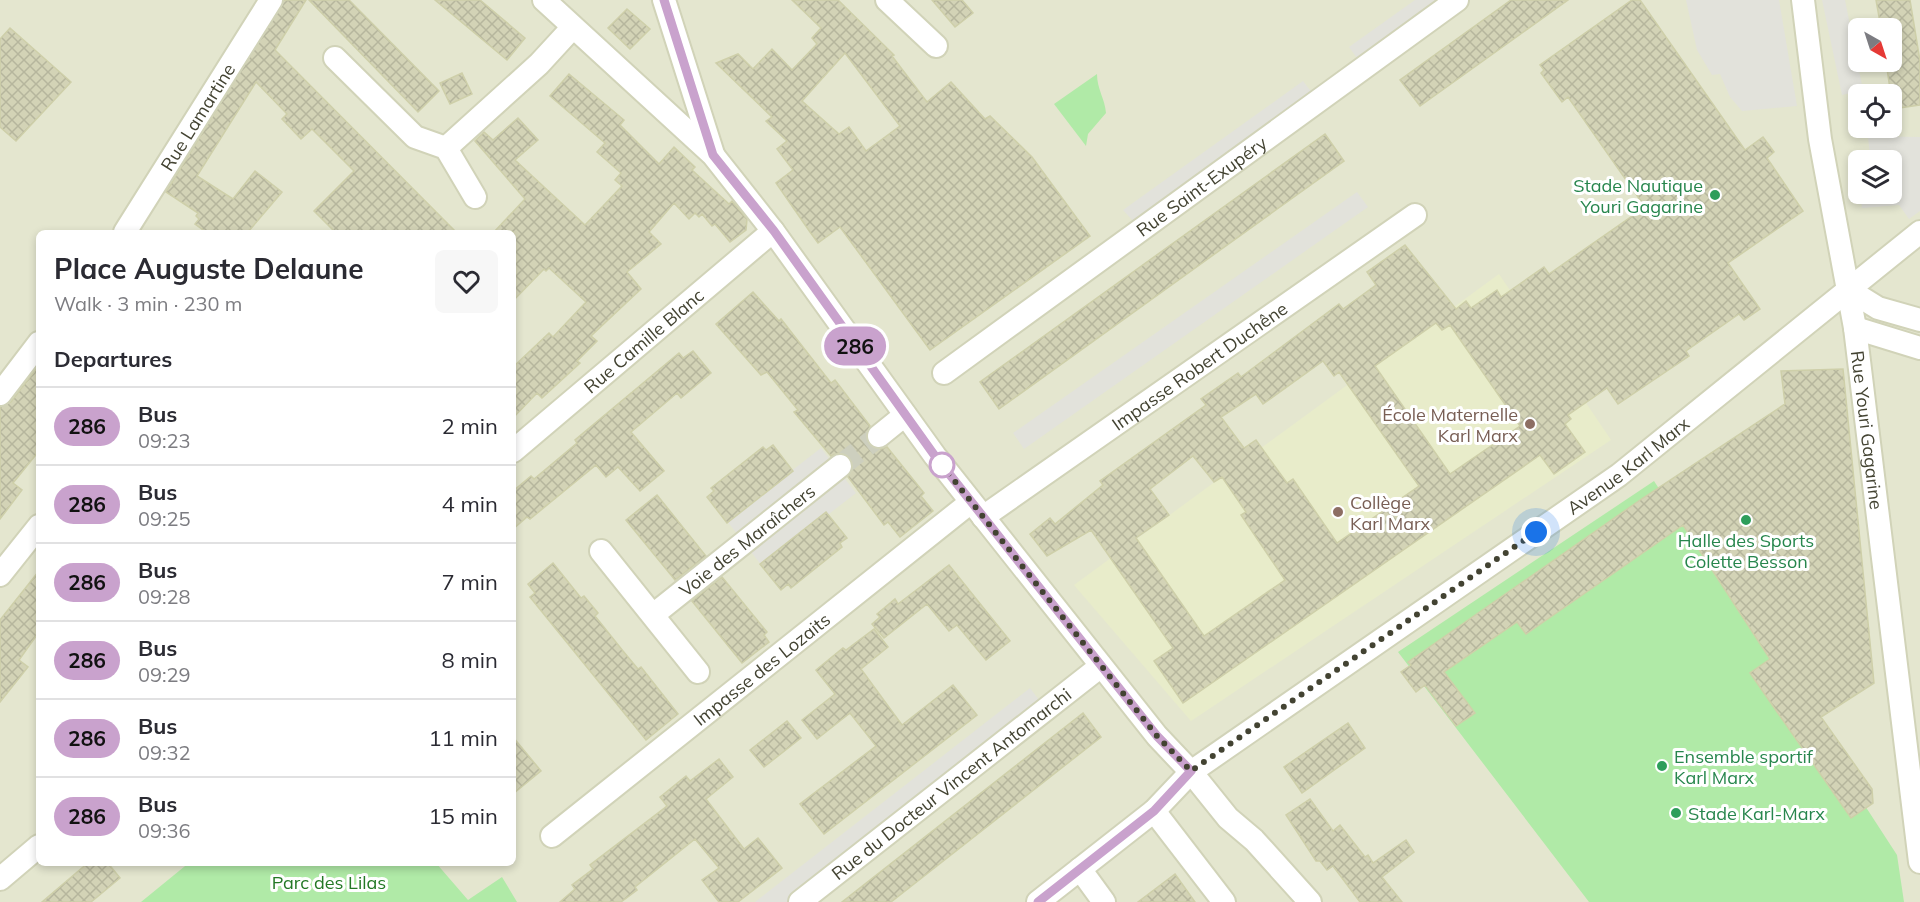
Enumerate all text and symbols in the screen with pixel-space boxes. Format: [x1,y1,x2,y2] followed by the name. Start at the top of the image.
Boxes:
[1848,18,1902,72] north arrow
[1848,18,1902,204] map controls
[155,59,240,175] street label: Rue Lamartine
[1848,84,1902,138] button: locate
[1131,131,1271,241] street label: Rue Saint-Exupéry
[1848,150,1902,204] button: layers
[1573,174,1703,218] place label: Stade Nautique Youri Gagarine
[1708,188,1722,202] marker: Stade Nautique Youri Gagarine
[435,250,498,313] button: heart
[54,251,364,286] text: Place Auguste Delaune
[579,283,708,398] street label: Rue Camille Blanc
[54,291,242,316] text: Walk · 3 min · 230 m
[1107,296,1292,435] street label: Impasse Robert Duchêne
[820,326,890,366] line badge: 286
[836,333,874,359] text: 286
[54,345,172,373] text: Departures
[1846,349,1888,511] street label: Rue Youri Gagarine
[138,400,177,428] text: Bus
[1382,403,1518,447] place label: École Maternelle Karl Marx
[1562,411,1694,519] street label: Avenue Karl Marx
[442,412,498,440] text: 2 min
[68,413,106,439] text: 286
[1523,417,1537,431] marker: École Maternelle Karl Marx
[138,428,191,453] text: 09:23
[929,452,955,478] unlabelled marker
[138,478,177,506] text: Bus
[674,479,820,601] street label: Voie des Maraîchers
[442,490,498,518] text: 4 min
[68,491,106,517] text: 286
[1350,491,1431,535] place label: Collège Karl Marx
[1331,505,1345,519] marker: Collège Karl Marx
[138,506,191,531] text: 09:25
[1739,513,1753,527] marker: Halle des Sports Colette Besson
[1521,517,1551,547] your location
[1678,529,1814,573] place label: Halle des Sports Colette Besson
[138,556,177,584] text: Bus
[442,568,498,596] text: 7 min
[68,569,106,595] text: 286
[138,584,191,609] text: 09:28
[689,607,835,730] street label: Impasse des Lozaits
[138,634,177,662] text: Bus
[442,646,498,674] text: 8 min
[68,647,106,673] text: 286
[138,662,191,687] text: 09:29
[827,682,1076,885] street label: Rue du Docteur Vincent Antomarchi
[138,712,177,740] text: Bus
[428,724,498,752] text: 11 min
[68,725,106,751] text: 286
[138,740,191,765] text: 09:32
[1674,745,1814,789] place label: Ensemble sportif Karl Marx
[1655,759,1669,773] marker: Ensemble sportif Karl Marx
[138,790,177,818] text: Bus
[428,802,498,830] text: 15 min
[1688,802,1825,825] place label: Stade Karl-Marx
[68,803,106,829] text: 286
[1669,806,1683,820] marker: Stade Karl-Marx
[138,818,191,843] text: 09:36
[272,871,386,894] park label: Parc des Lilas

